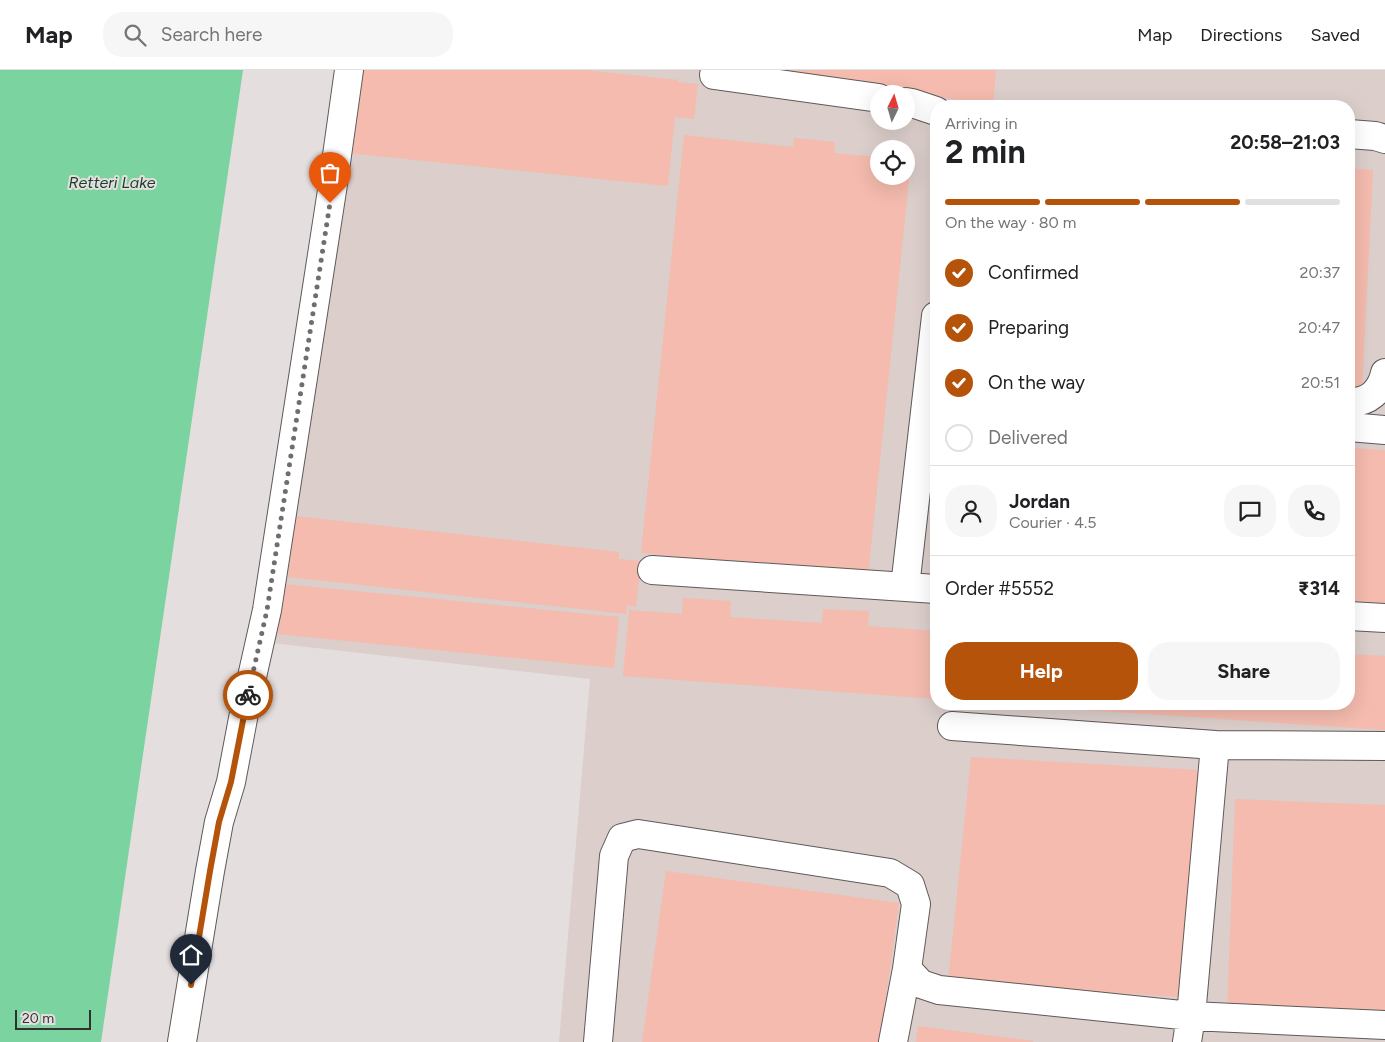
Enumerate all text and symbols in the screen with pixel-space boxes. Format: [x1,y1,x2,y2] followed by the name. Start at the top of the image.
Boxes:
[103,12,453,57] search box
[25,20,73,49] text: Map
[121,21,149,49] icon: search
[161,23,262,46] text: Search here
[1137,24,1172,46] text: Map
[1200,24,1282,46] text: Directions
[1310,24,1360,46] text: Saved
[870,85,915,130] north arrow
[870,85,915,185] map controls
[945,114,1017,133] text: Arriving in
[1230,131,1340,154] text: 20:58–21:03
[945,133,1026,171] text: 2 min
[870,140,915,185] button: locate
[309,152,351,203] pin
[316,159,344,187] icon: bag
[68,173,156,192] water label: Retteri Lake
[945,213,1076,232] text: On the way · 80 m
[945,259,973,287] icon: check
[988,261,1079,284] text: Confirmed
[1299,263,1340,282] text: 20:37
[945,314,973,342] icon: check
[988,316,1069,339] text: Preparing
[1298,318,1340,337] text: 20:47
[945,369,973,397] icon: check
[988,371,1085,394] text: On the way
[1301,373,1340,392] text: 20:51
[988,426,1068,449] text: Delivered
[945,485,997,537] button: person
[1224,485,1276,537] button: chat
[1288,485,1340,537] button: phone
[1009,490,1070,513] text: Jordan
[1009,513,1096,532] text: Courier · 4.5
[945,577,1054,600] text: Order #5552
[1298,577,1340,600] text: ₹314
[945,642,1138,700] button: Help
[1148,642,1340,700] button: Share
[223,670,273,720] courier
[234,681,262,709] icon: bike
[170,934,212,985] pin
[177,941,205,969] icon: home
[15,1007,91,1030] scale bar
[22,1010,54,1027] text: 20 m

